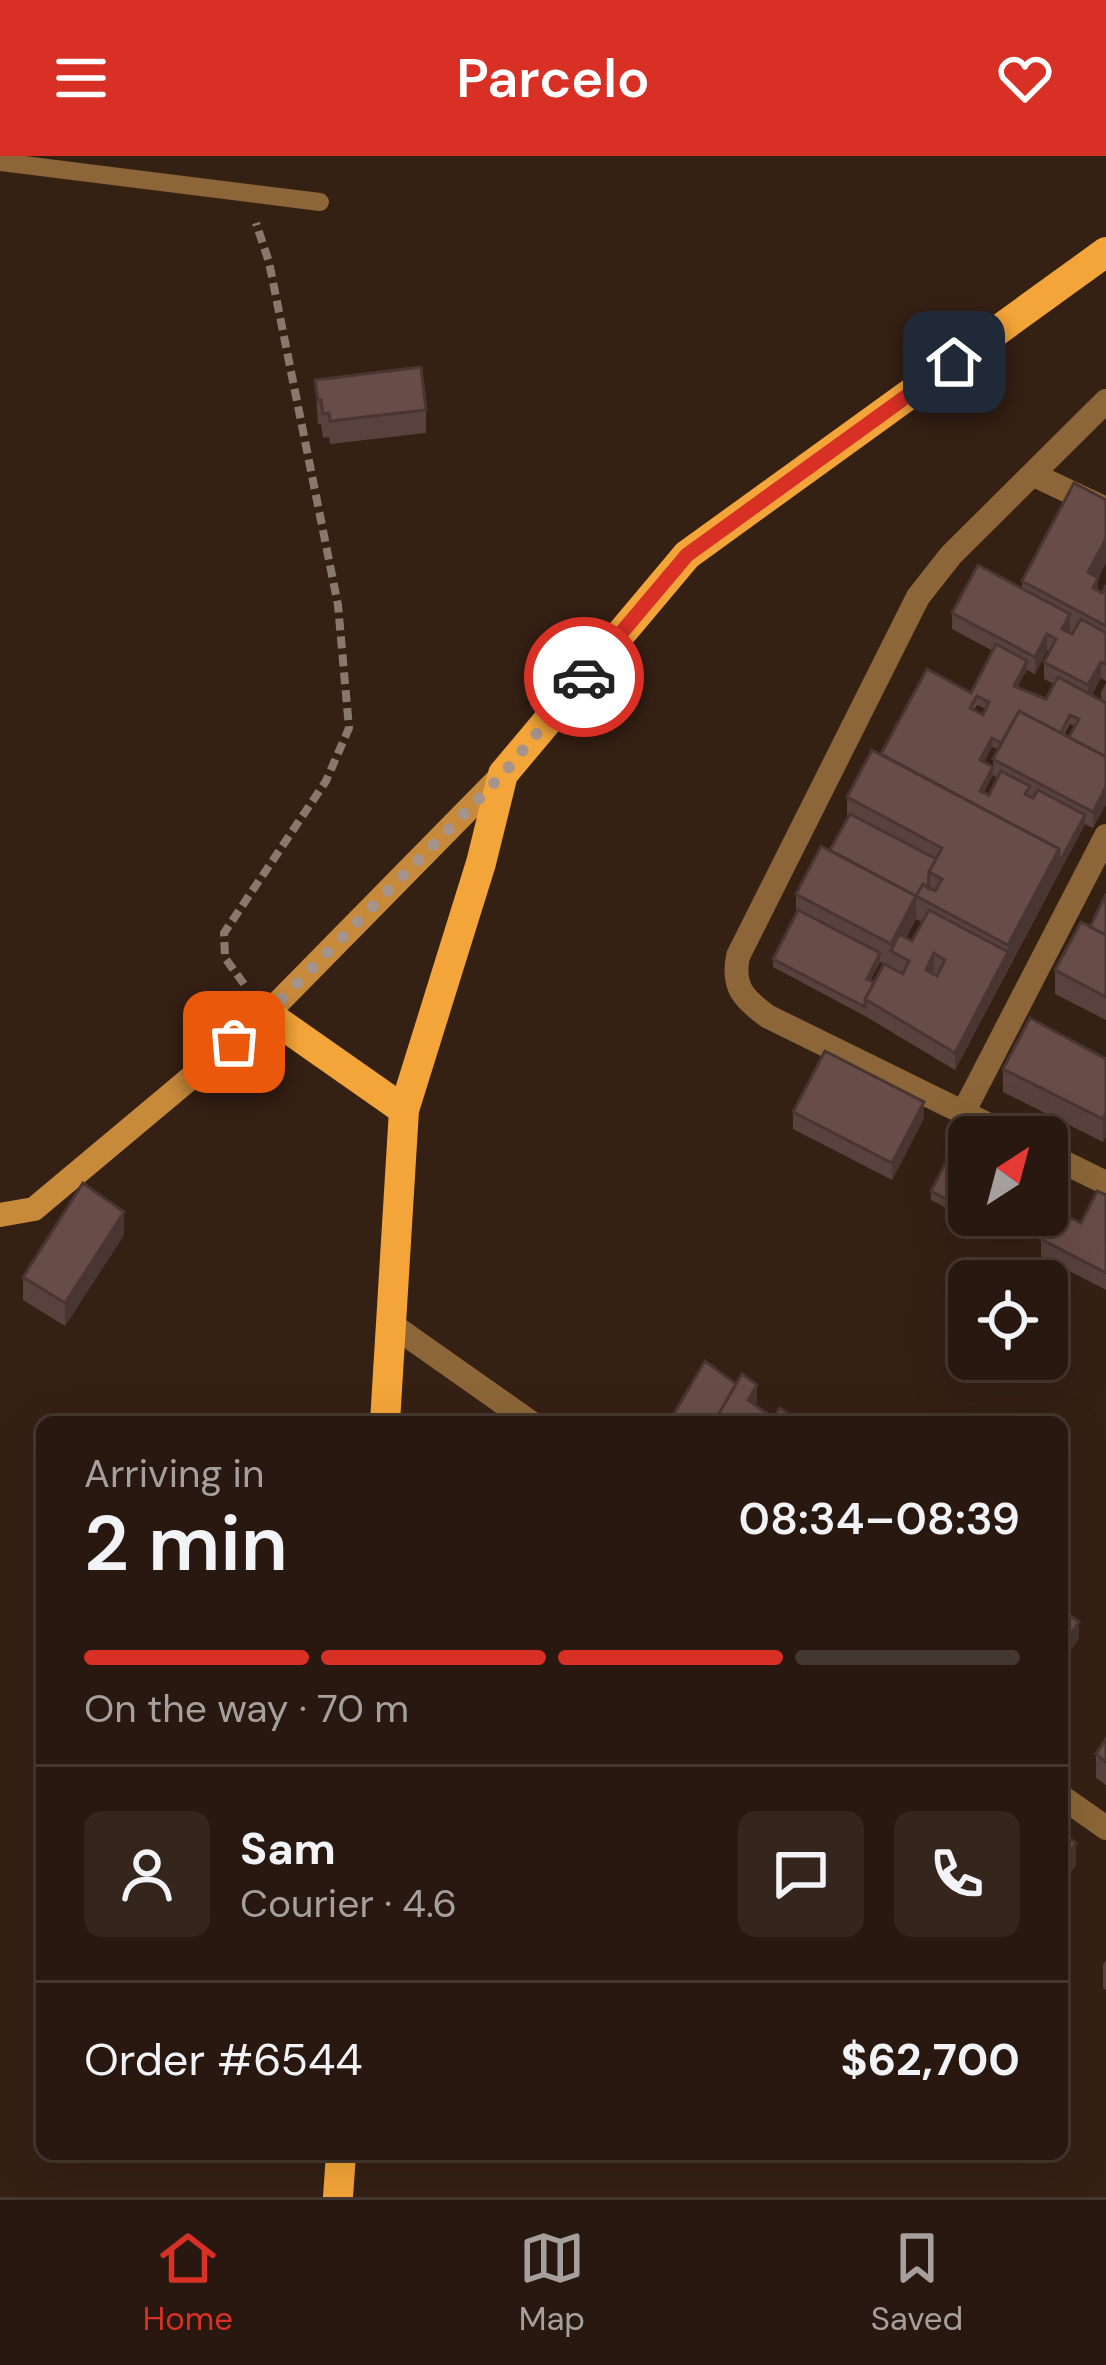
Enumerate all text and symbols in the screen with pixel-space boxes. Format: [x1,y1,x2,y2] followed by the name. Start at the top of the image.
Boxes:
[456,43,650,114] text: Parcelo
[48,45,114,111] icon: menu
[992,45,1058,111] icon: heart
[903,311,1005,413] pin
[921,329,987,395] icon: home
[524,617,644,737] courier
[551,644,617,710] icon: car
[183,991,285,1093] pin
[201,1009,267,1075] icon: bag
[948,1116,1068,1236] north arrow
[948,1116,1068,1380] map controls
[948,1260,1068,1380] button: locate
[84,1448,264,1499] text: Arriving in
[738,1489,1020,1548] text: 08:34–08:39
[84,1493,288,1594] text: 2 min
[84,1683,409,1734] text: On the way · 70 m
[84,1811,210,1937] button: person
[738,1811,864,1937] button: chat
[894,1811,1020,1937] button: phone
[240,1819,336,1878] text: Sam
[240,1878,457,1929] text: Courier · 4.6
[84,2030,363,2089] text: Order #6544
[840,2030,1020,2089] text: $62,700
[143,2225,233,2340] tab: Home
[519,2225,585,2340] tab: Map
[871,2225,963,2340] tab: Saved

